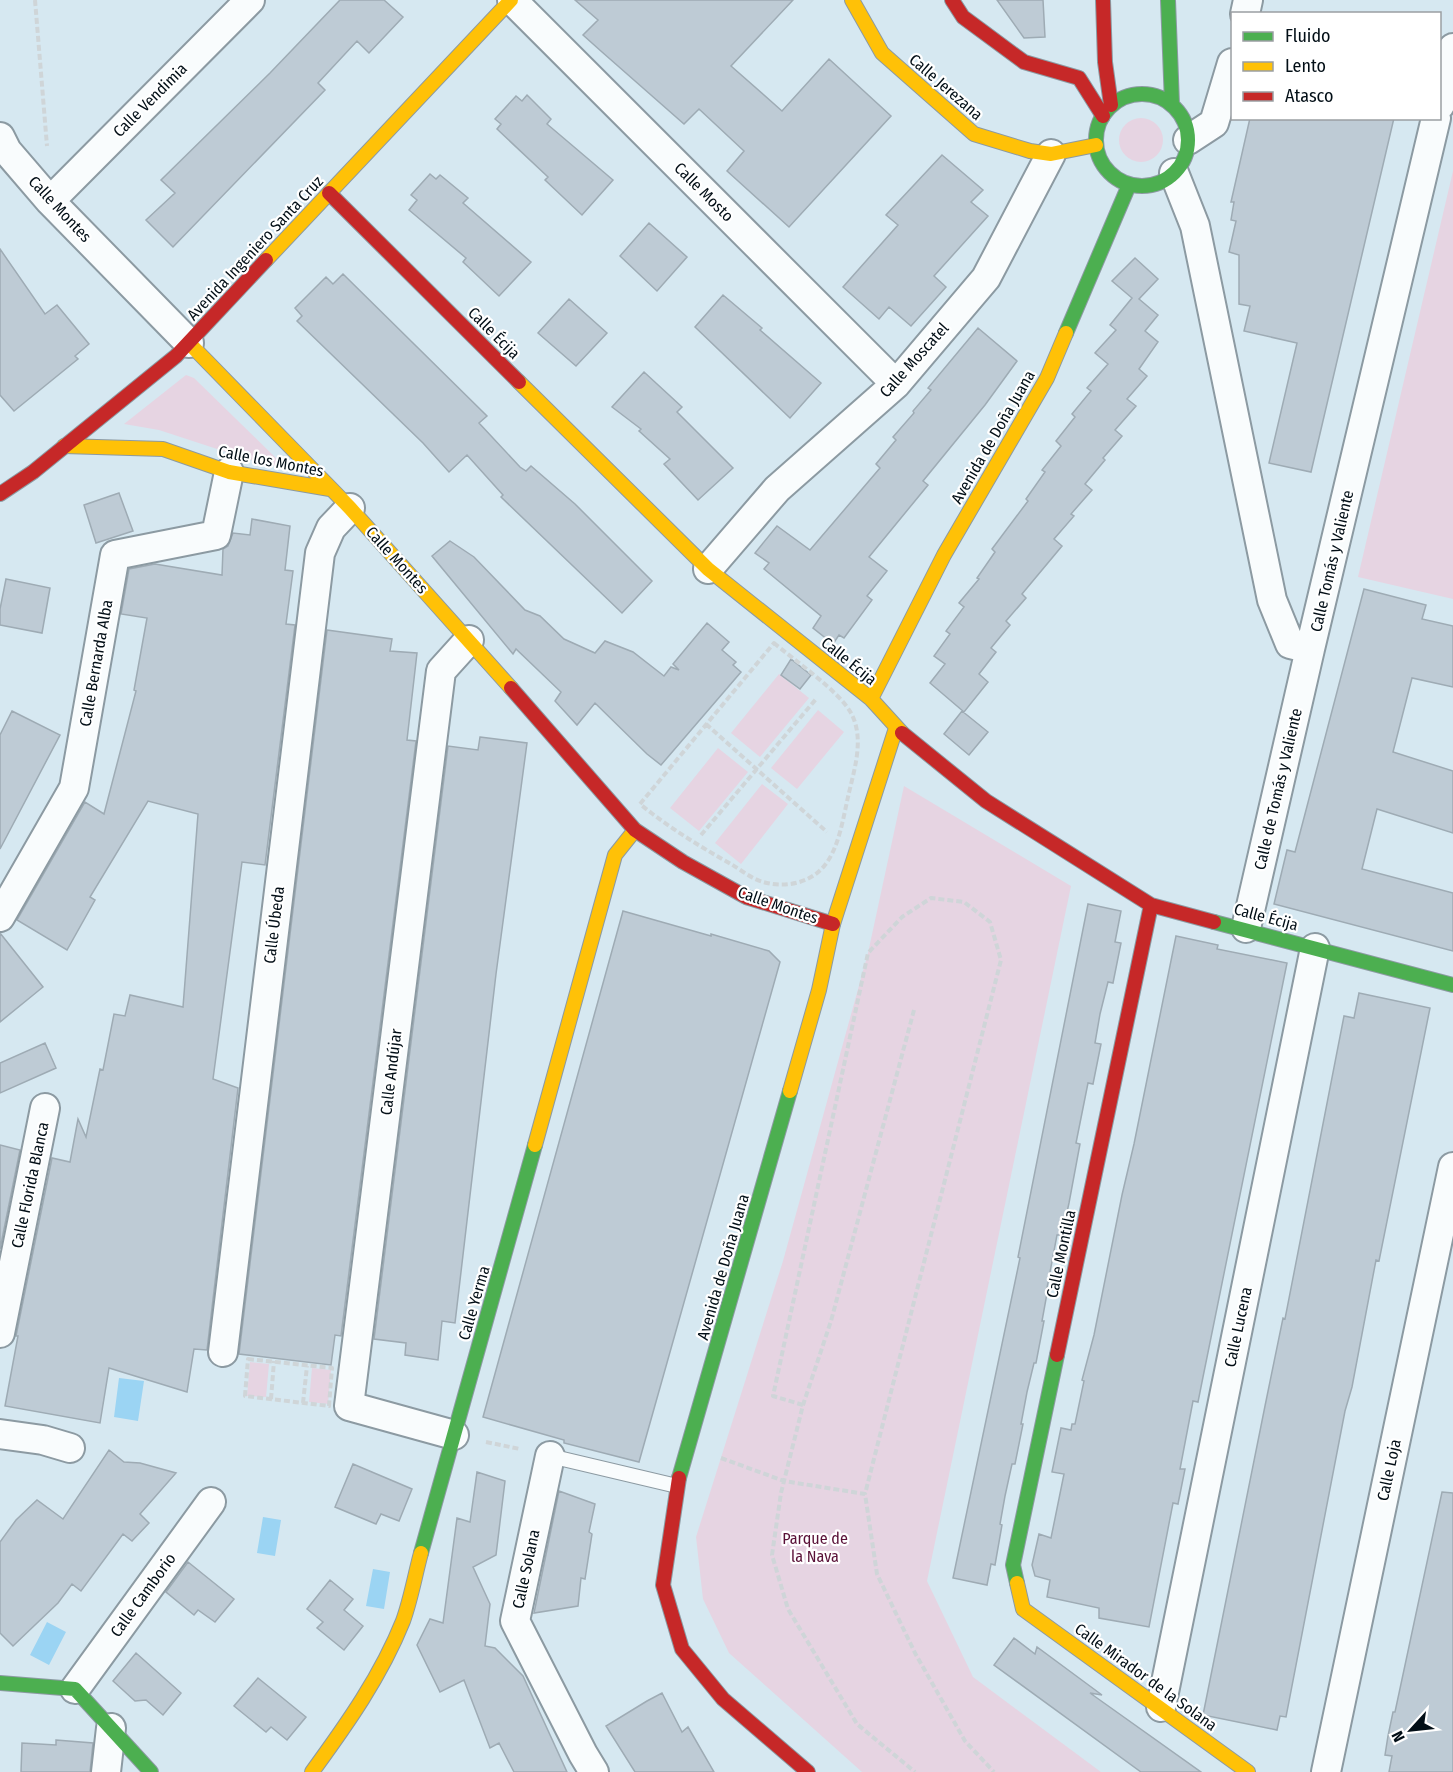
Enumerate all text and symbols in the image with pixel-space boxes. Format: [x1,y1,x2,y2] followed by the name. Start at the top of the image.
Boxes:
[1231,12,1441,120] legend
[1285,25,1331,47] text: Fluido
[905,50,987,124] street label: Calle Jerezana
[1285,55,1326,77] text: Lento
[109,59,191,141] street label: Calle Vendimia
[1285,85,1333,107] text: Atasco
[671,159,737,225] street label: Calle Mosto
[25,172,96,246] street label: Calle Montes
[183,172,327,324] street label: Avenida Ingeniero Santa Cruz
[464,303,524,363] street label: Calle Écija
[876,319,952,401] street label: Calle Moscatel
[947,367,1039,507] street label: Avenida de Doña Juana
[217,441,325,481] street label: Calle los Montes
[1306,488,1358,634] street label: Calle Tomás y Valiente
[362,523,432,598] street label: Calle Montes
[75,598,117,728] street label: Calle Bernarda Alba
[818,633,881,689] street label: Calle Écija
[1250,706,1306,872] street label: Calle de Tomás y Valiente
[735,882,821,928] street label: Calle Montes
[260,885,288,965] street label: Calle Úbeda
[1232,899,1300,935] street label: Calle Écija
[376,1027,406,1116] street label: Calle Andújar
[7,1120,53,1250] street label: Calle Florida Blanca
[693,1192,753,1342] street label: Avenida de Doña Juana
[1042,1208,1080,1300] street label: Calle Montilla
[454,1264,494,1342] street label: Calle Yerma
[1220,1285,1256,1369] street label: Calle Lucena
[1373,1437,1405,1503] street label: Calle Loja
[508,1528,544,1610] street label: Calle Solana
[782,1529,848,1566] park label: Parque de la Nava
[106,1549,180,1641] street label: Calle Camborio
[1071,1619,1221,1735] street label: Calle Mirador de la Solana
[1381,1700,1441,1760] north arrow
[1387,1728,1409,1745] text: N

